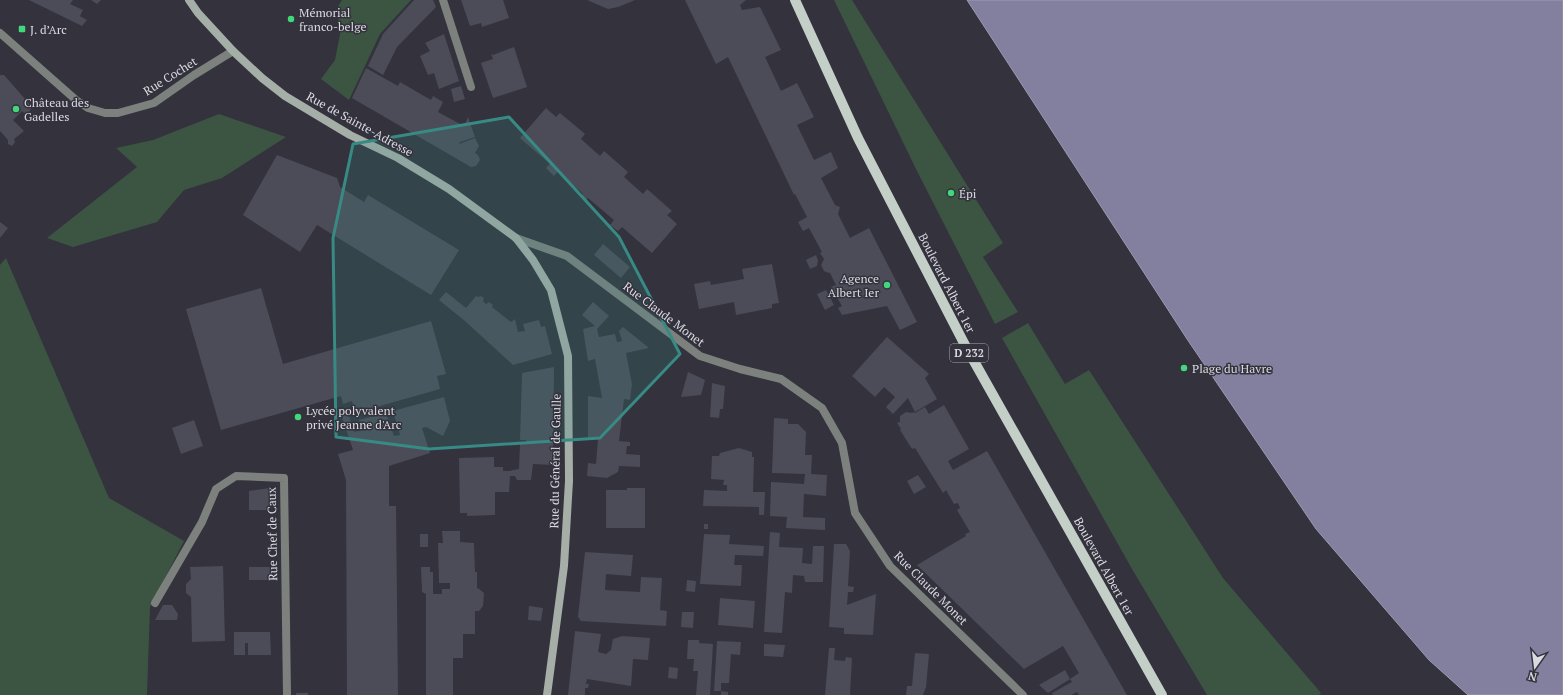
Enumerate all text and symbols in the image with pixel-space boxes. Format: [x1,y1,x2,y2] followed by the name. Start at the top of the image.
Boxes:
[299,5,367,34] place label: Mémorial franco-belge
[286,14,296,24] marker: Mémorial franco-belge
[30,22,67,37] place label: J. d’Arc
[17,24,27,34] marker: J. d’Arc
[140,53,200,98] street label: Rue Cochet
[304,89,416,159] street label: Rue de Sainte-Adresse
[24,95,89,124] place label: Château des Gadelles
[11,104,21,114] marker: Château des Gadelles
[959,186,977,201] place label: Épi
[946,188,956,198] marker: Épi
[915,231,979,336] street label: Boulevard Albert 1er
[828,271,879,300] place label: Agence Albert Ier
[620,279,708,350] street label: Rue Claude Monet
[882,280,892,290] marker: Agence Albert Ier
[950,344,988,362] road number: D 232
[1192,361,1272,376] place label: Plage du Havre
[1179,363,1189,373] marker: Plage du Havre
[546,394,564,528] street label: Rue du Général de Gaulle
[306,403,402,432] place label: Lycée polyvalent privé Jeanne d'Arc
[293,412,303,422] marker: Lycée polyvalent privé Jeanne d'Arc
[264,486,280,581] street label: Rue Chef de Caux
[1071,514,1137,618] street label: Boulevard Albert 1er
[891,548,971,628] street label: Rue Claude Monet
[1515,647,1555,687] north arrow
[1526,669,1538,685] text: N

